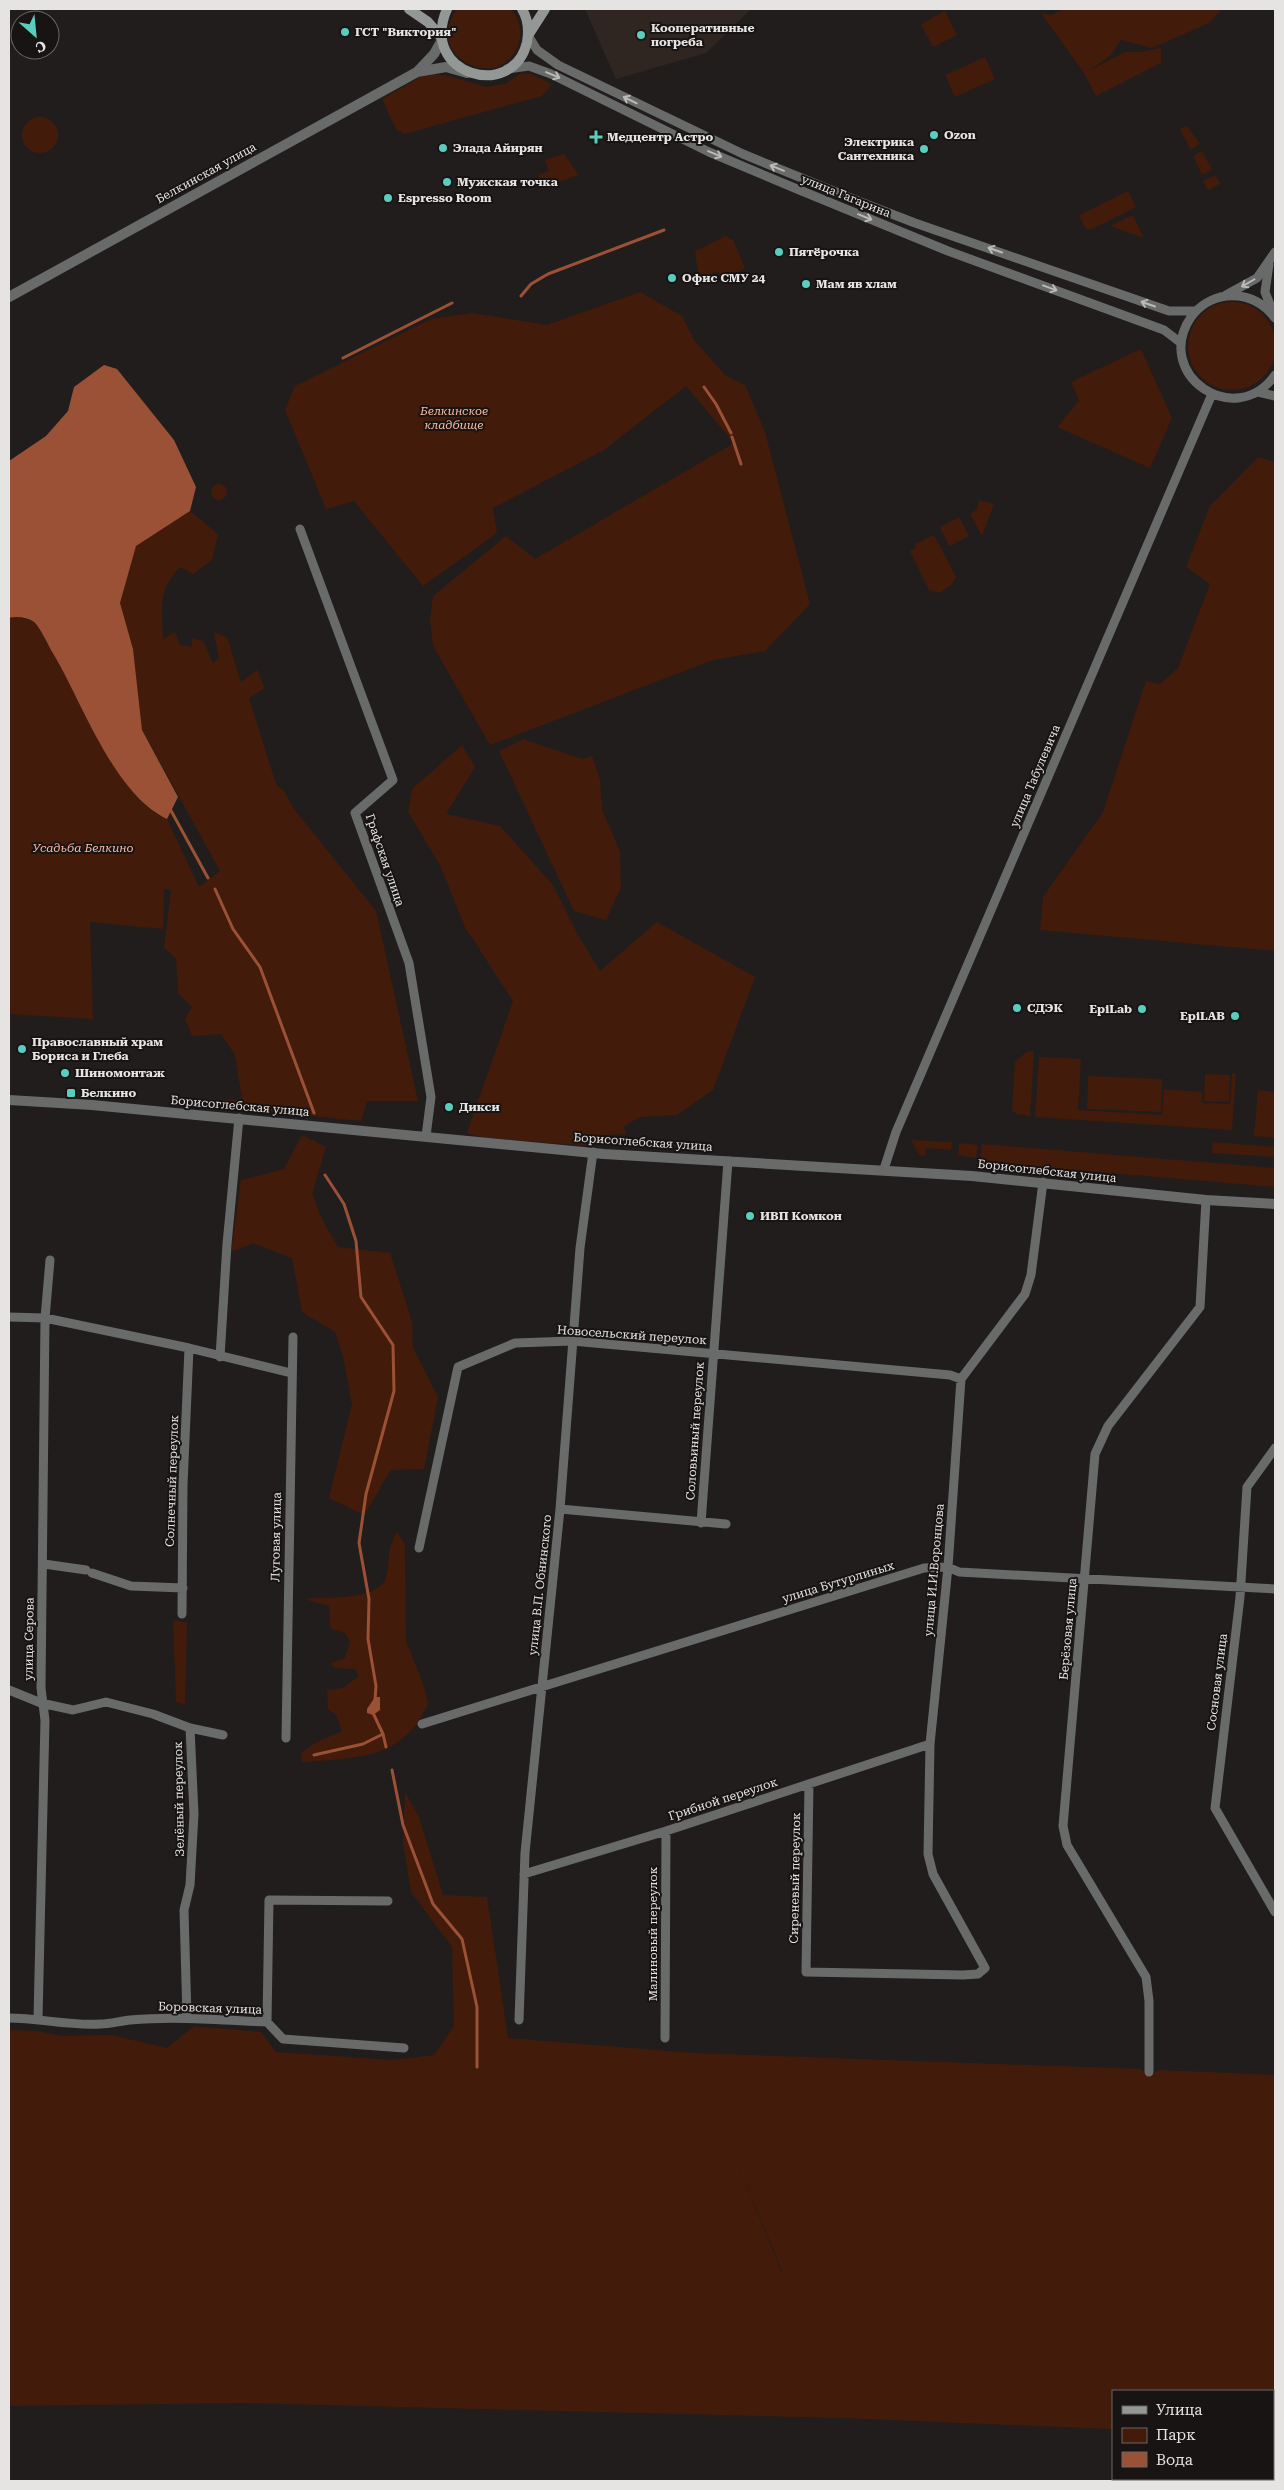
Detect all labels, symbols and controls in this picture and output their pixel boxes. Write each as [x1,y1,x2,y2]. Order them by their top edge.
north arrow [10,10,60,60]
place label: Кооперативные погреба [651,21,755,49]
place label: ГСТ "Виктория" [355,25,456,39]
marker: ГСТ "Виктория" [339,26,351,38]
marker: Кооперативные погреба [635,29,647,41]
text: С [33,37,49,56]
one-way arrow [545,71,560,81]
one-way arrow [623,95,638,104]
place label: Ozon [944,128,976,142]
marker: Ozon [928,129,940,141]
marker: Медцентр Астро [589,130,603,144]
place label: Медцентр Астро [607,130,714,144]
place label: Электрика Сантехника [838,135,914,163]
street label: Белкинская улица [153,139,259,206]
place label: Элада Айирян [453,141,543,155]
marker: Элада Айирян [437,142,449,154]
marker: Электрика Сантехника [918,143,930,155]
one-way arrow [707,150,722,160]
one-way arrow [770,163,785,172]
street label: улица Гагарина [799,172,893,220]
place label: Мужская точка [457,175,558,189]
marker: Мужская точка [441,176,453,188]
place label: Espresso Room [398,191,492,205]
marker: Espresso Room [382,192,394,204]
one-way arrow [856,213,872,222]
place label: Пятёрочка [789,245,859,259]
one-way arrow [987,245,1003,255]
marker: Пятёрочка [773,246,785,258]
place label: Офис СМУ 24 [682,271,765,285]
marker: Офис СМУ 24 [666,272,678,284]
place label: Мам яв хлам [816,277,897,291]
marker: Мам яв хлам [800,278,812,290]
one-way arrow [1242,278,1256,288]
one-way arrow [1042,284,1058,293]
one-way arrow [1141,299,1156,308]
park label: Белкинское кладбище [419,404,488,432]
street label: улица Табулевича [1007,722,1063,830]
street label: Графская улица [363,812,408,909]
park label: Усадьба Белкино [32,841,134,855]
place label: СДЭК [1027,1001,1063,1015]
marker: СДЭК [1011,1002,1023,1014]
place label: EpiLab [1089,1002,1132,1016]
marker: EpiLab [1136,1003,1148,1015]
place label: EpiLAB [1180,1009,1225,1023]
marker: EpiLAB [1229,1010,1241,1022]
place label: Православный храм Бориса и Глеба [32,1035,163,1063]
marker: Православный храм Бориса и Глеба [16,1043,28,1055]
place label: Шиномонтаж [75,1066,166,1080]
marker: Шиномонтаж [59,1067,71,1079]
place label: Белкино [81,1086,136,1100]
marker: Белкино [65,1087,77,1099]
street label: Борисоглебская улица [170,1093,311,1119]
place label: Дикси [459,1100,500,1114]
marker: Дикси [443,1101,455,1113]
street label: Борисоглебская улица [573,1130,713,1154]
street label: Борисоглебская улица [977,1157,1118,1185]
place label: ИВП Комкон [760,1209,842,1223]
marker: ИВП Комкон [744,1210,756,1222]
street label: Новосельский переулок [557,1323,708,1347]
street label: Соловьиный переулок [683,1361,707,1501]
street label: Солнечный переулок [163,1414,181,1547]
street label: Луговая улица [268,1492,284,1582]
street label: улица И.И.Воронцова [921,1503,947,1637]
street label: улица В.П. Обнинского [526,1514,554,1656]
street label: улица Бутурлиных [780,1558,896,1606]
street label: Берёзовая улица [1057,1577,1079,1680]
street label: улица Серова [21,1597,37,1681]
street label: Сосновая улица [1204,1632,1230,1731]
street label: Зелёный переулок [171,1741,187,1857]
street label: Грибной переулок [666,1775,780,1823]
street label: Сиреневый переулок [787,1812,803,1944]
street label: Малиновый переулок [646,1866,660,2001]
street label: Боровская улица [158,1999,263,2017]
legend [1112,2390,1274,2480]
text: Улица [1156,2401,1202,2419]
text: Парк [1156,2426,1196,2444]
text: Вода [1156,2451,1193,2469]

